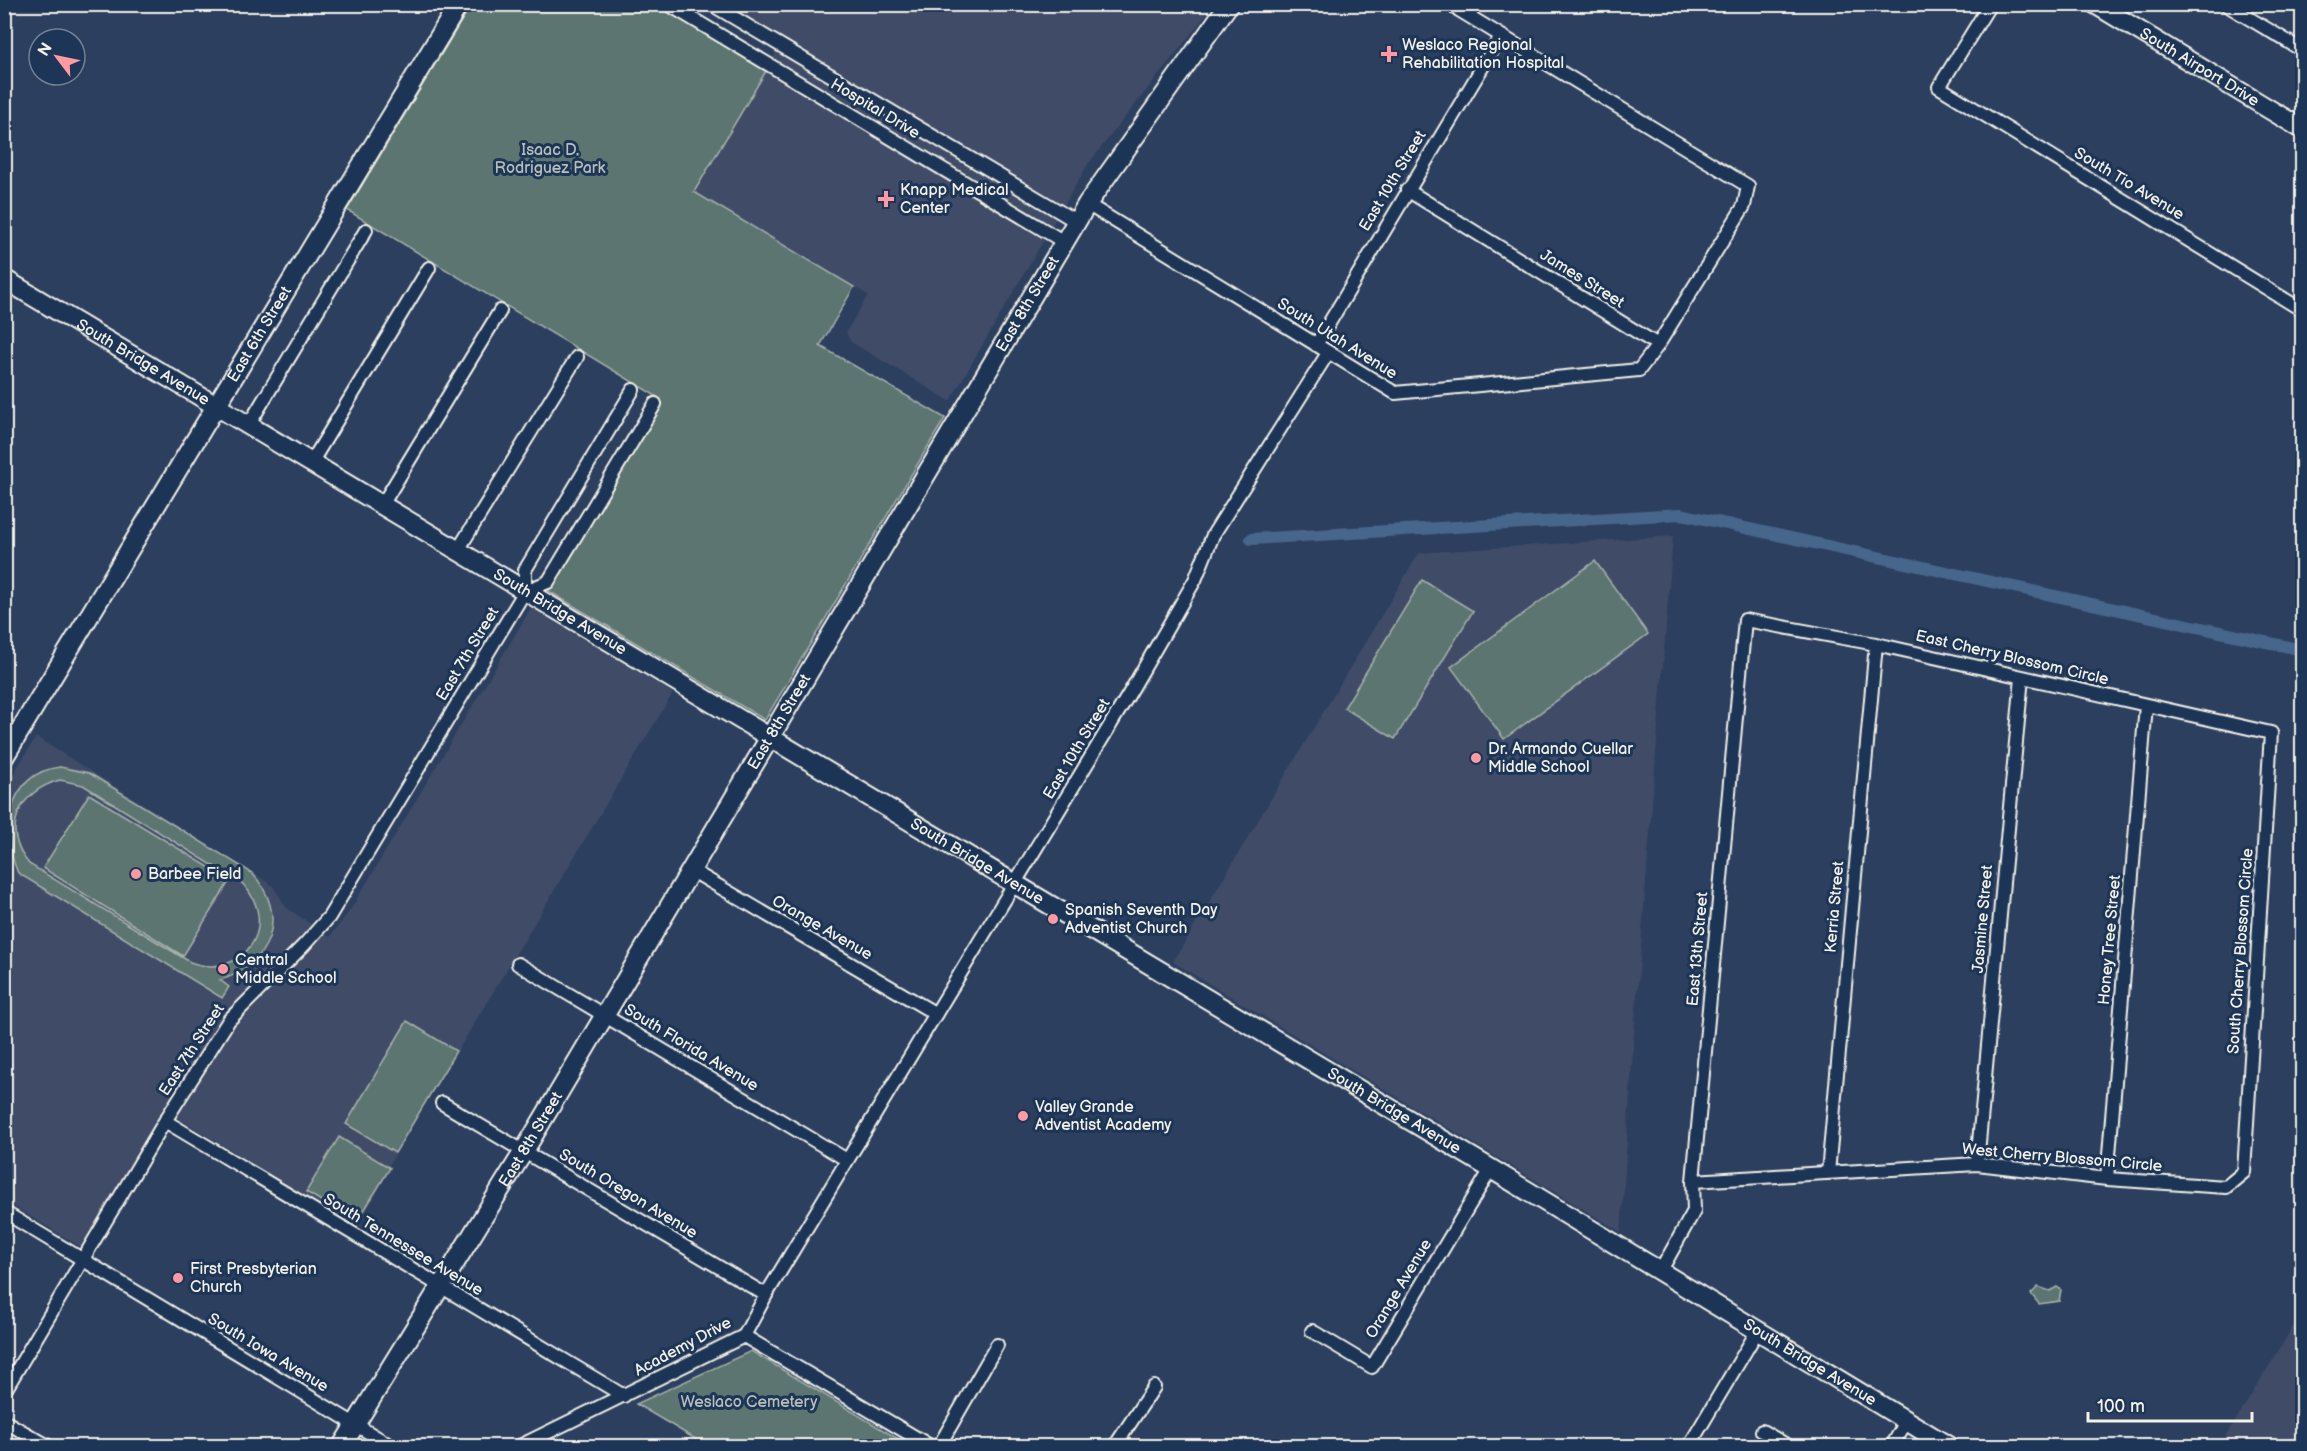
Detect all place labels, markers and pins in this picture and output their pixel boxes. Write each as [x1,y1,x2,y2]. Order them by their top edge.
place label: Weslaco Regional Rehabilitation Hospital [1402,36,1564,73]
marker: Weslaco Regional Rehabilitation Hospital [1380,45,1398,63]
place label: Knapp Medical Center [900,181,1009,218]
marker: Knapp Medical Center [877,190,895,208]
place label: Dr. Armando Cuellar Middle School [1488,740,1633,777]
marker: Dr. Armando Cuellar Middle School [1469,751,1483,765]
place label: Barbee Field [148,865,242,884]
marker: Barbee Field [129,867,143,881]
place label: Spanish Seventh Day Adventist Church [1065,901,1218,938]
marker: Spanish Seventh Day Adventist Church [1046,912,1060,926]
place label: Central Middle School [235,951,337,988]
marker: Central Middle School [216,962,230,976]
place label: Valley Grande Adventist Academy [1035,1098,1172,1135]
marker: Valley Grande Adventist Academy [1016,1109,1030,1123]
place label: First Presbyterian Church [190,1260,317,1297]
marker: First Presbyterian Church [171,1271,185,1285]

